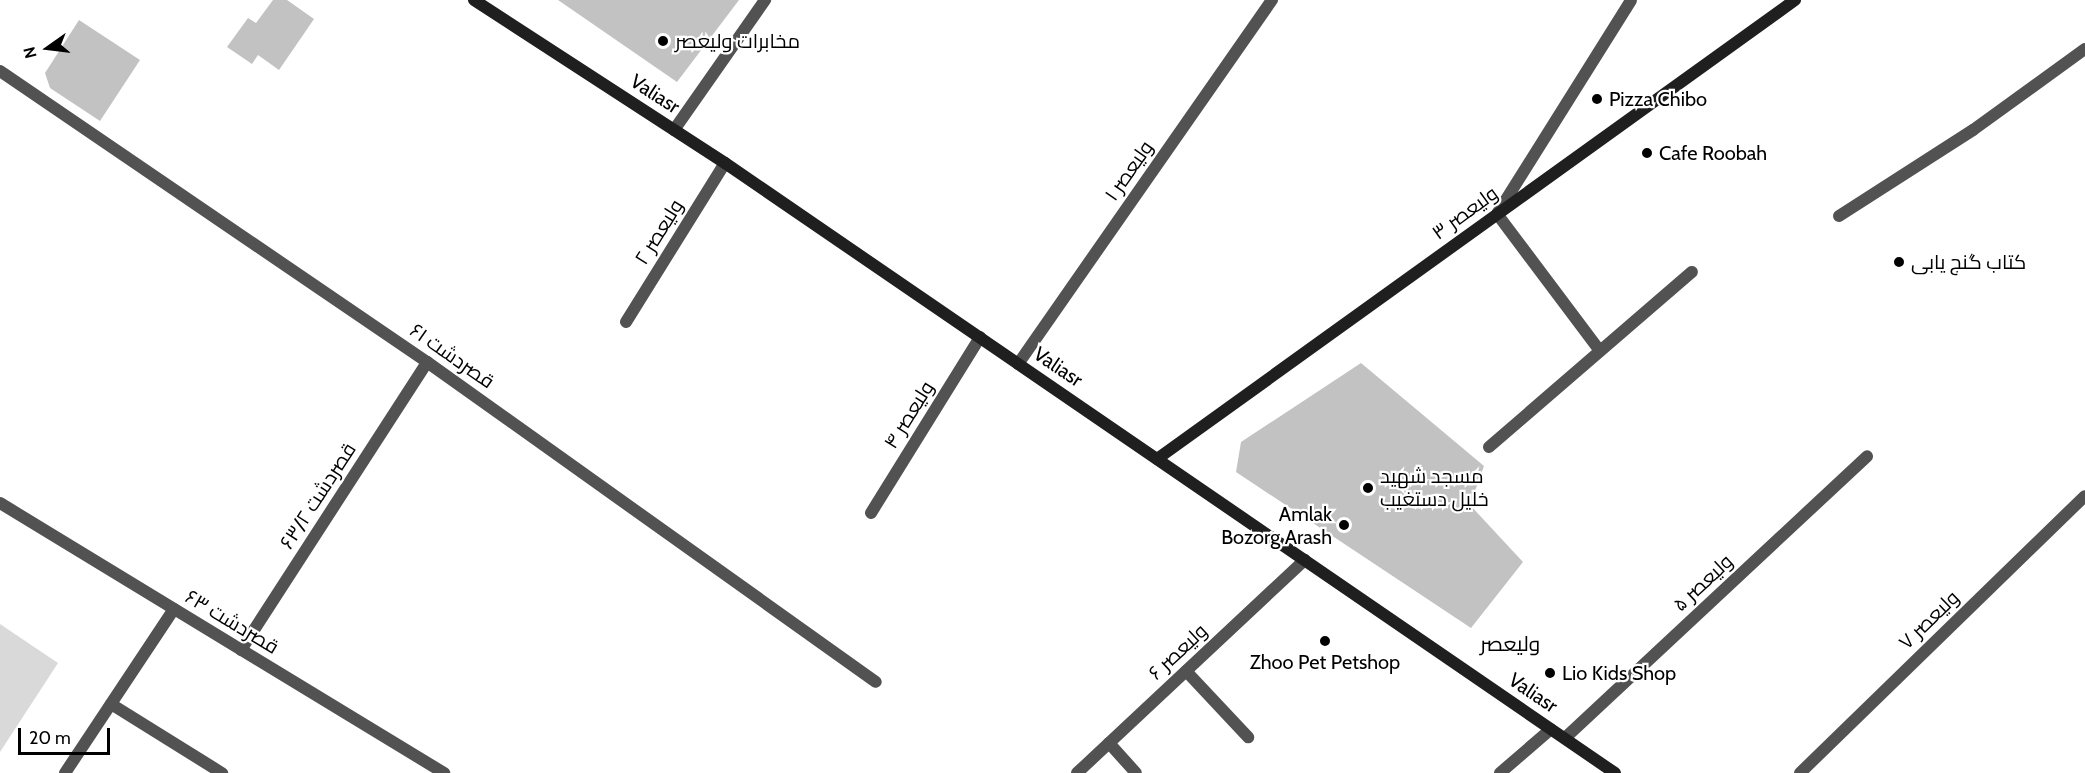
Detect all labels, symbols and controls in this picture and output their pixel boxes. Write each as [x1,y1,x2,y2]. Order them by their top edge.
north arrow [18,18,78,78]
place label: مخابرات ولیعصر [675,29,800,53]
marker: مخابرات ولیعصر [656,34,670,48]
text: N [19,45,41,60]
street label: Valiasr [626,69,684,119]
place label: Pizza Chibo [1609,87,1707,111]
marker: Pizza Chibo [1590,92,1604,106]
street label: ۱ ولیعصر [1100,136,1158,206]
place label: Cafe Roobah [1659,141,1767,165]
marker: Cafe Roobah [1640,146,1654,160]
street label: ۳ ولیعصر [1427,181,1503,245]
street label: ۲ ولیعصر [630,195,688,269]
place label: کتاب گنج یابی [1911,250,2026,274]
marker: کتاب گنج یابی [1892,255,1906,269]
street label: ۶۱ قصردشت [405,318,499,394]
street label: Valiasr [1029,342,1087,392]
street label: ۴ ولیعصر [879,377,939,453]
street label: ۶۳/۲ قصردشت [275,438,361,554]
place label: مسجد شهید خلیل دستغیب [1380,464,1489,511]
marker: مسجد شهید خلیل دستغیب [1361,481,1375,495]
place label: Amlak Bozorg Arash [1221,502,1332,549]
marker: Amlak Bozorg Arash [1337,518,1351,532]
street label: ۵ ولیعصر [1668,549,1738,617]
street label: ۶۳ قصردشت [181,585,283,659]
street label: ۷ ولیعصر [1894,586,1964,654]
street label: ۶ ولیعصر [1144,619,1212,685]
district label: ولیعصر [1480,631,1540,657]
marker: Zhoo Pet Petshop [1318,634,1332,648]
place label: Zhoo Pet Petshop [1250,650,1400,674]
place label: Lio Kids Shop [1562,661,1676,685]
marker: Lio Kids Shop [1543,666,1557,680]
street label: Valiasr [1504,668,1562,718]
scale bar [21,716,112,754]
text: 20 m [29,727,71,749]

